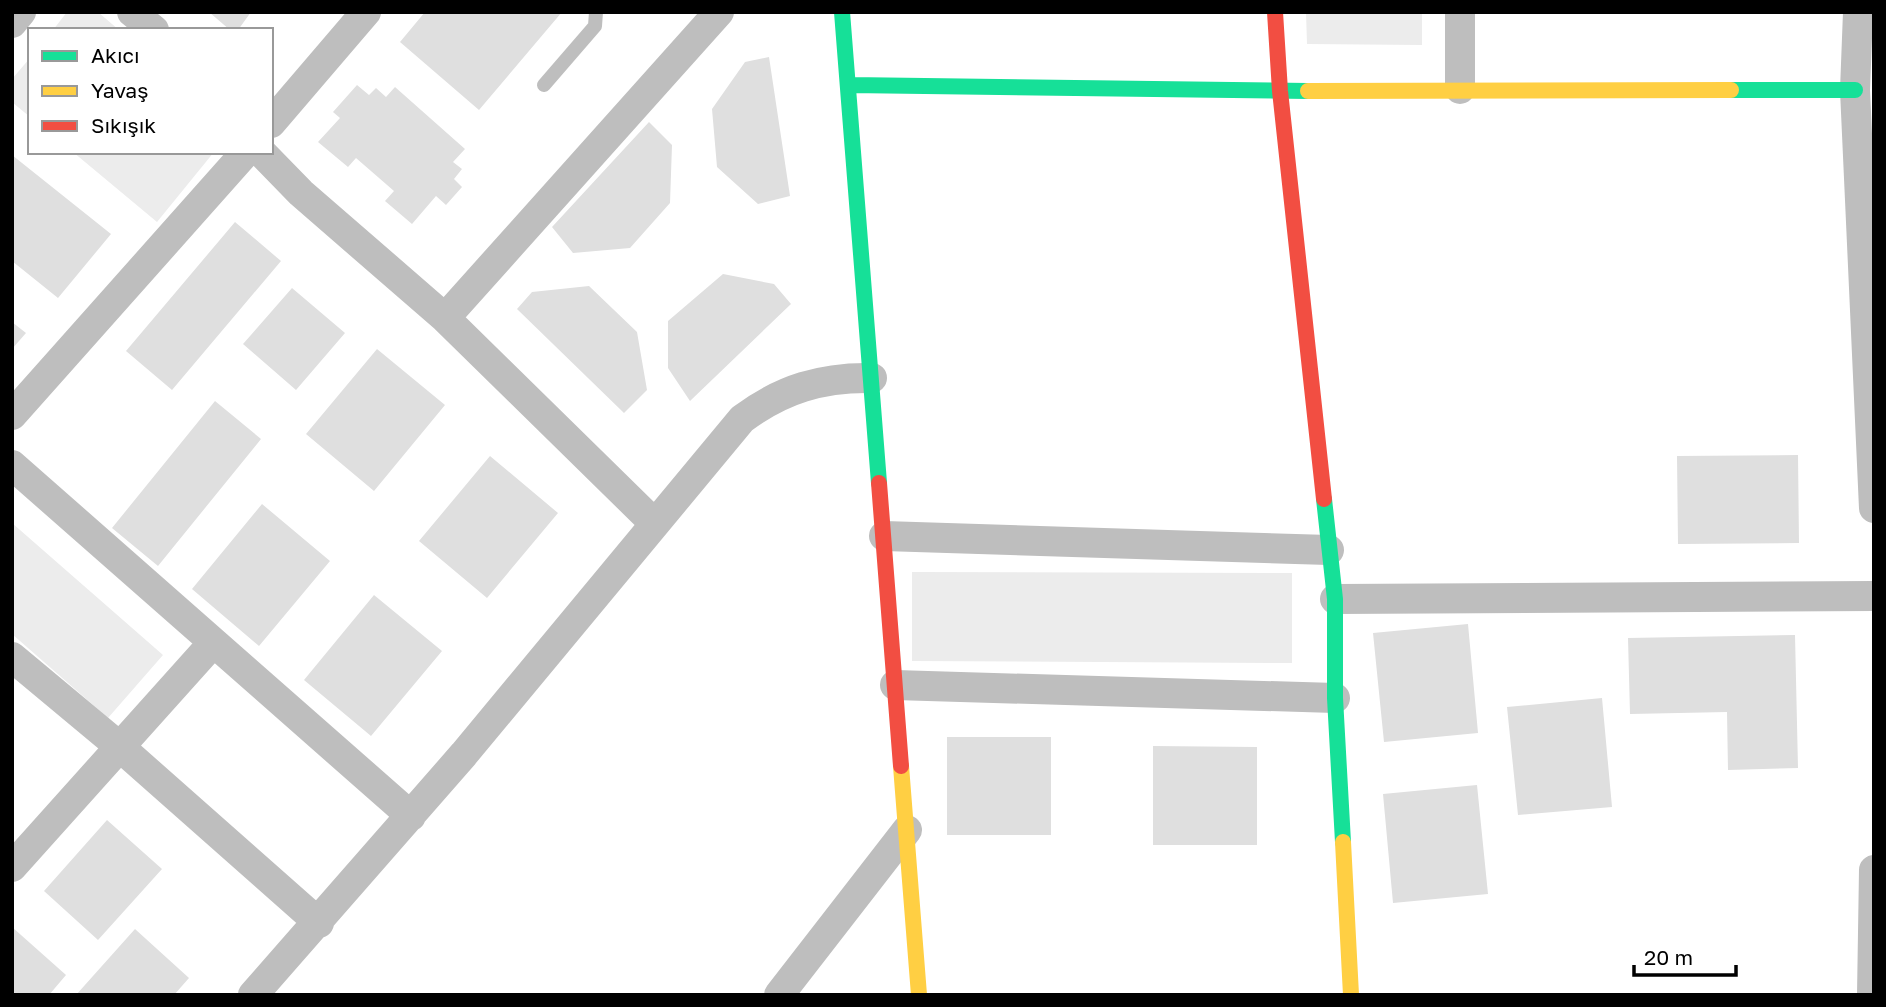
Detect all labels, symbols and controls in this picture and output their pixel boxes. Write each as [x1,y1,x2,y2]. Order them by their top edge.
legend [28,28,273,154]
text: Akıcı [91,42,140,68]
text: Yavaş [91,77,148,103]
text: Sıkışık [91,112,156,138]
scale bar [1634,934,1736,978]
text: 20 m [1644,944,1693,970]

